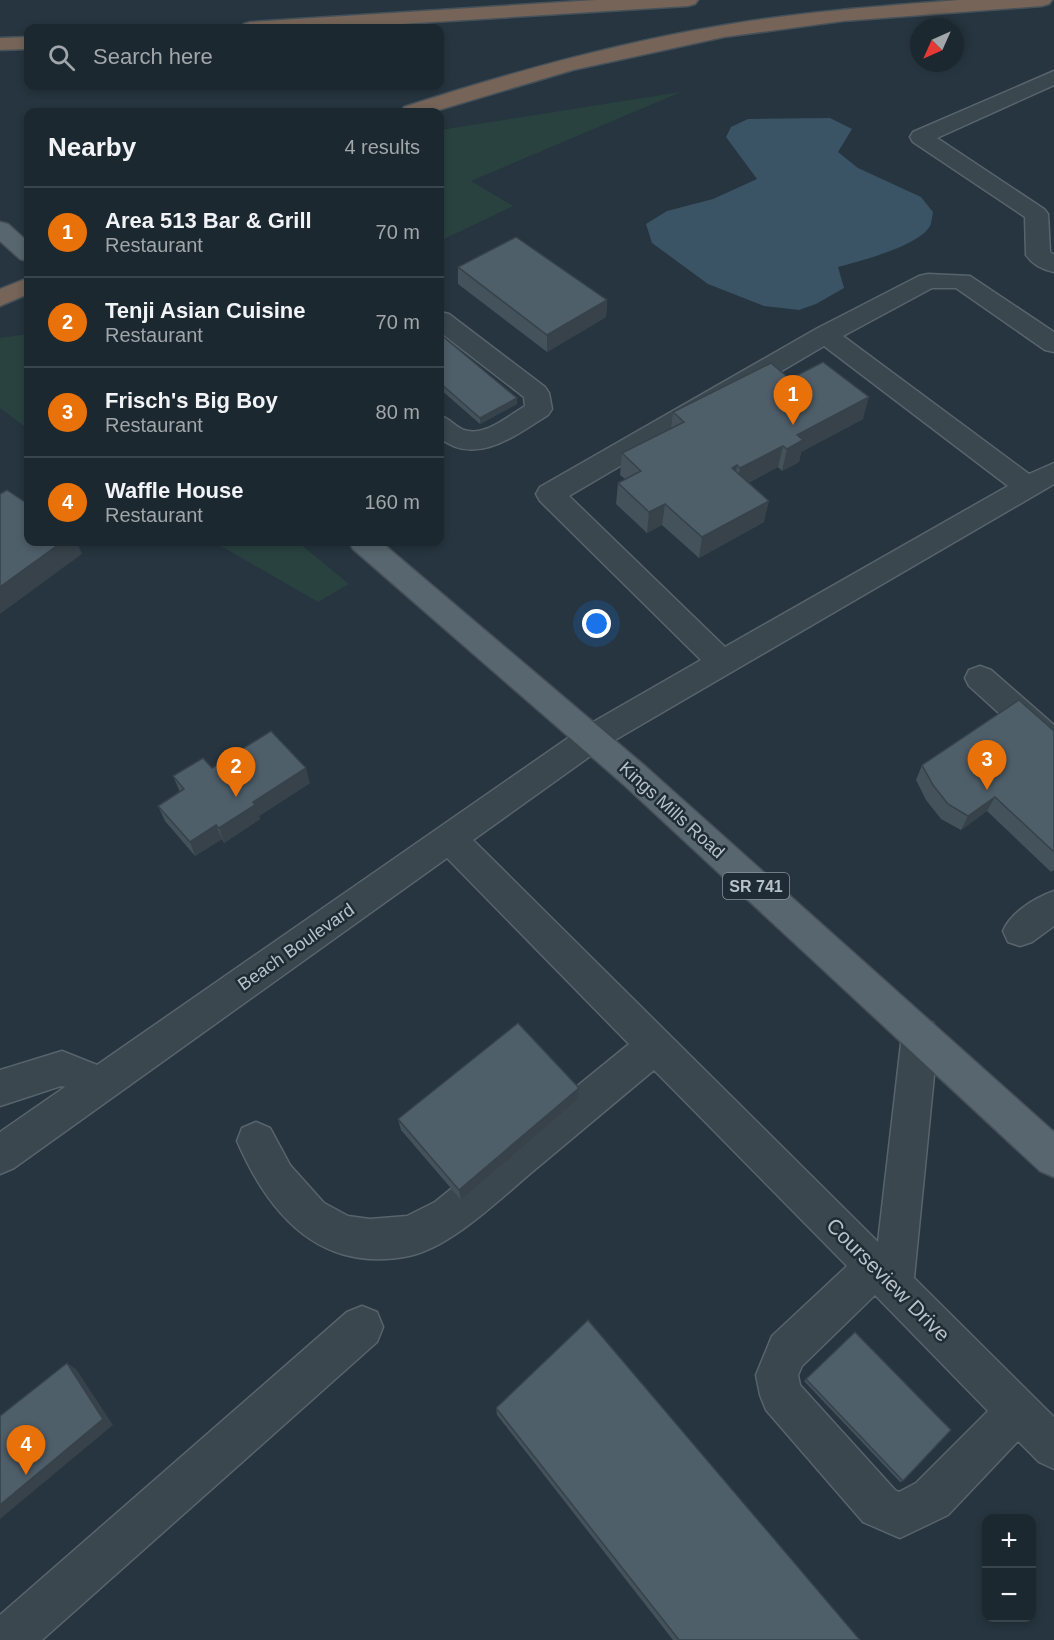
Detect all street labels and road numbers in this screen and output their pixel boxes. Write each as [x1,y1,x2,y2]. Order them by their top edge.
street label: Kings Mills Road [615,758,729,862]
road number: SR 741 [723,873,789,899]
street label: Beach Boulevard [234,899,358,995]
street label: Courseview Drive [822,1213,955,1346]

